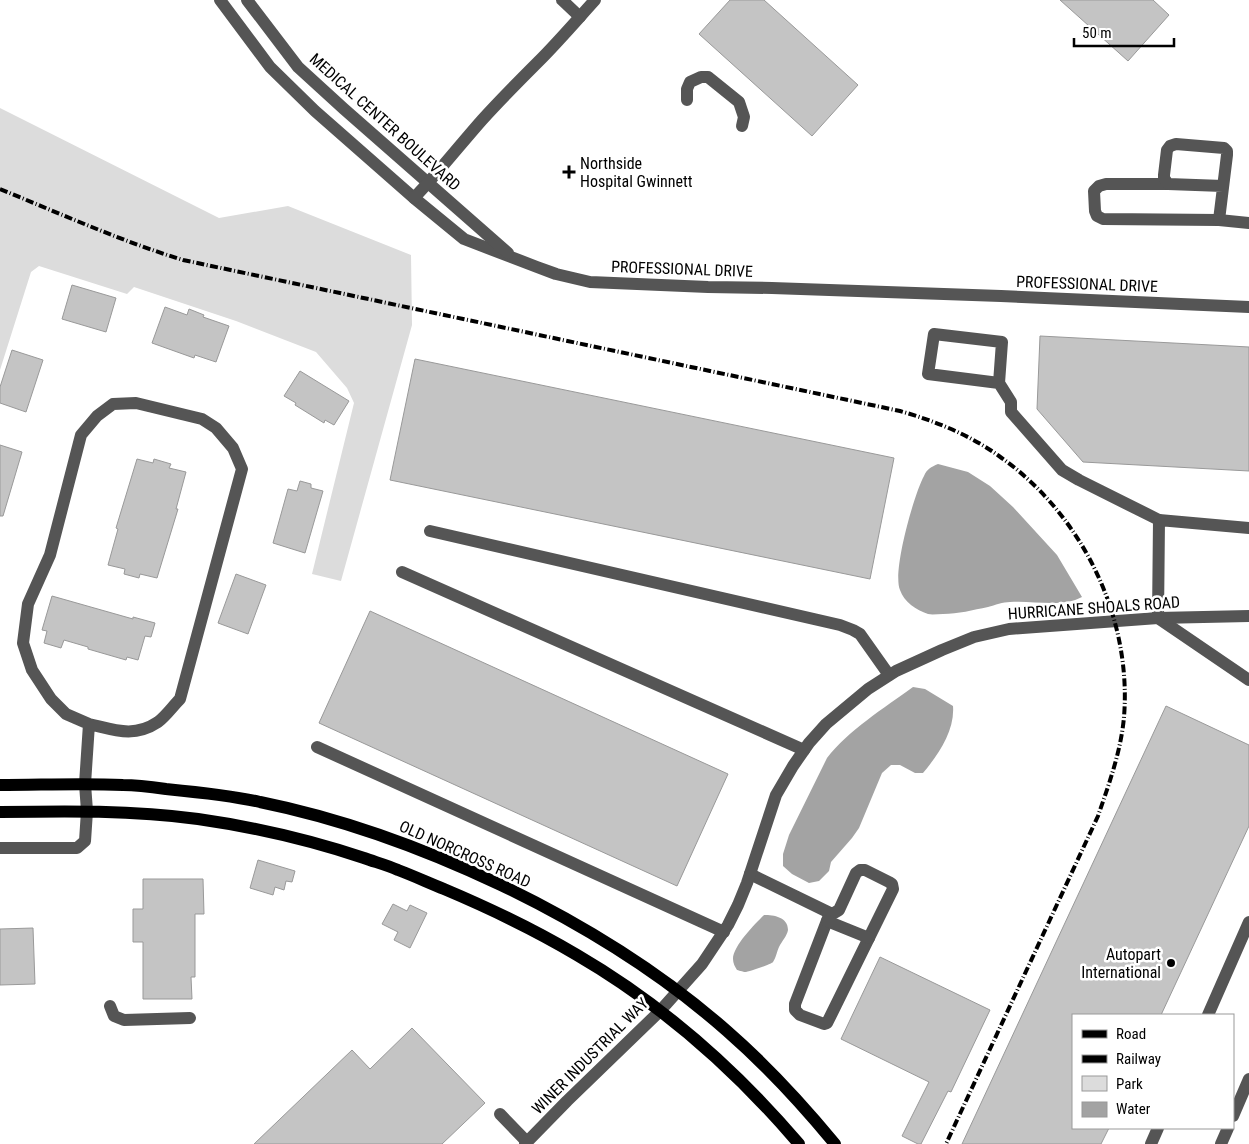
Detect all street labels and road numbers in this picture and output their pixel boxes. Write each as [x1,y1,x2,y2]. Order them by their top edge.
street label: MEDICAL CENTER BOULEVARD [306,49,464,195]
street label: PROFESSIONAL DRIVE [611,257,753,281]
street label: PROFESSIONAL DRIVE [1016,272,1158,296]
street label: HURRICANE SHOALS ROAD [1007,593,1181,623]
street label: OLD NORCROSS ROAD [396,816,534,892]
street label: WINER INDUSTRIAL WAY [528,993,653,1118]

